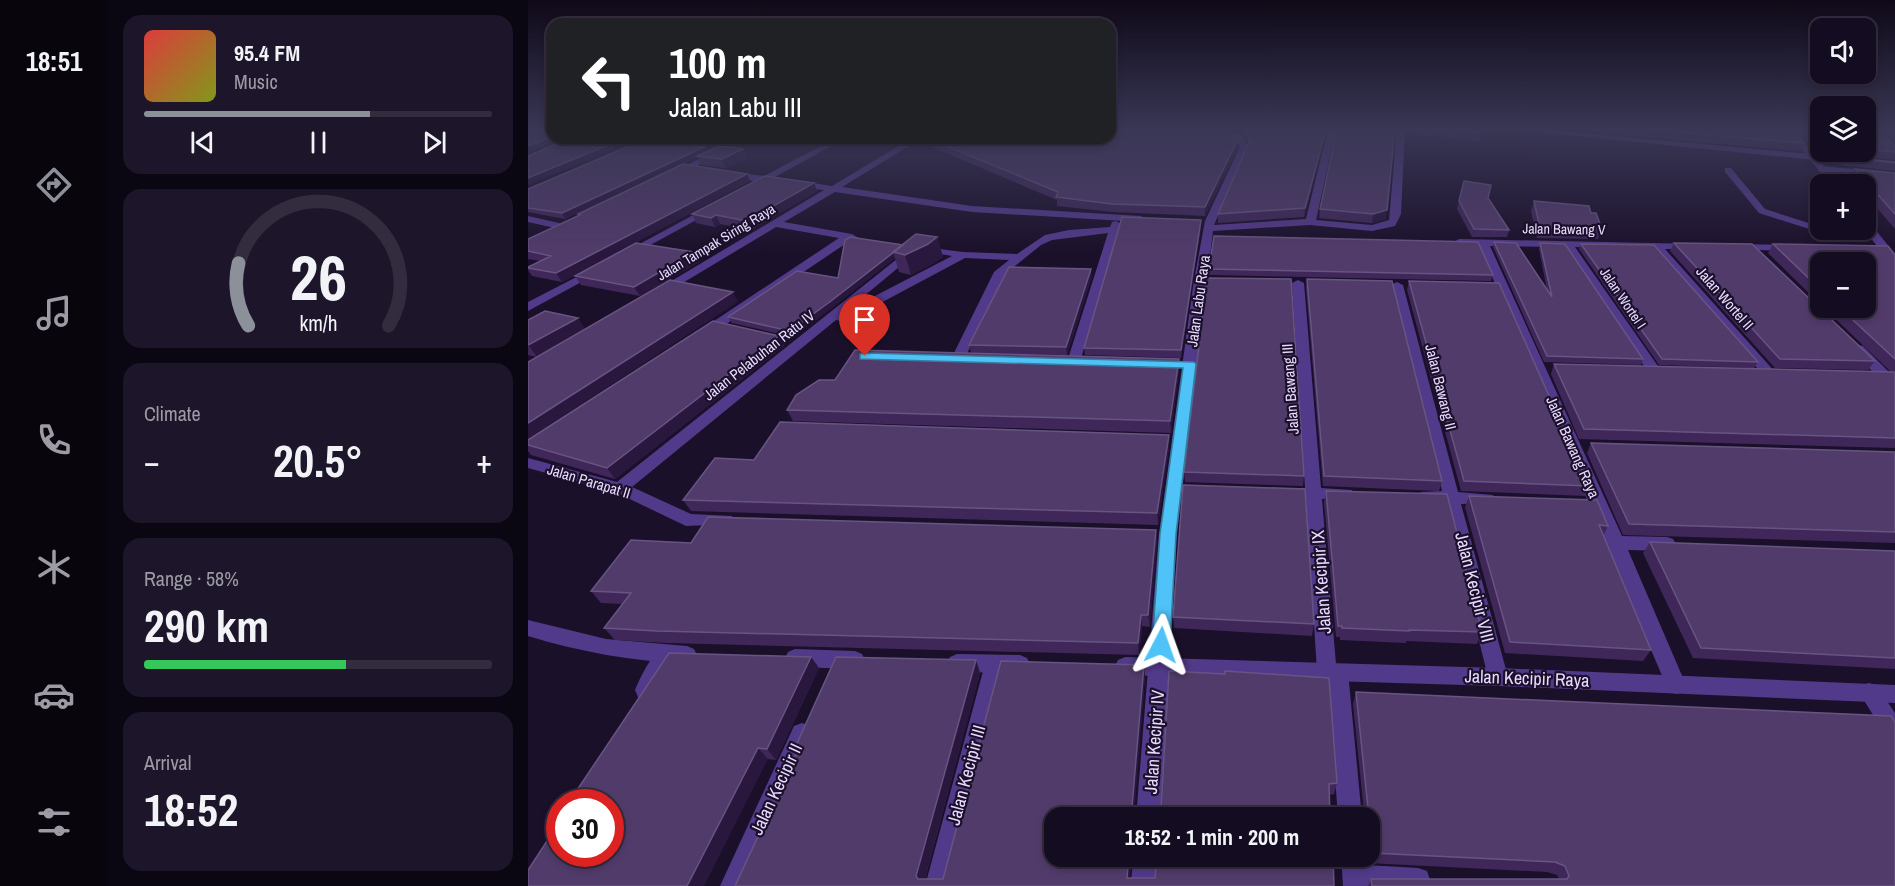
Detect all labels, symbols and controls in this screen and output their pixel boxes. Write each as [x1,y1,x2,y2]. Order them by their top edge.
map controls [1810,18,1876,318]
button: sound [1810,18,1876,84]
text: 100 m [669,35,767,91]
text: 95.4 FM [234,38,300,68]
icon: left [570,42,648,120]
text: 18:51 [26,43,82,79]
text: Music [234,68,278,95]
text: Jalan Labu III [669,89,802,125]
button: layers [1810,96,1876,162]
icon: previous [186,126,219,159]
icon: pause [302,126,335,159]
icon: next [418,126,451,159]
icon: directions [33,164,75,206]
button: + [1810,174,1876,240]
street label: Jalan Tampak Siring Raya [654,199,779,284]
street label: Jalan Bawang V [1522,219,1606,239]
text: 26 [290,235,346,319]
button: − [1810,252,1876,318]
street label: Jalan Labu Raya [1181,254,1215,348]
street label: Jalan Wortel II [1691,262,1759,334]
street label: Jalan Wortel I [1596,264,1650,332]
icon: music [33,292,75,334]
pin [839,294,890,356]
icon: arrive [848,303,881,336]
street label: Jalan Pelabuhan Ratu IV [699,304,820,405]
text: km/h [299,309,337,338]
street label: Jalan Bawang II [1420,342,1462,432]
street label: Jalan Bawang III [1276,343,1304,435]
street label: Jalan Bawang Raya [1541,393,1605,501]
text: Climate [144,400,201,427]
icon: phone [33,419,75,461]
text: 20.5° [273,430,363,491]
text: − [144,439,160,483]
text: + [476,439,492,483]
street label: Jalan Parapat II [545,458,633,504]
street label: Jalan Kecipir IX [1305,529,1337,635]
street label: Jalan Kecipir VIII [1449,529,1501,645]
icon: climate [33,546,75,588]
text: Range · 58% [144,565,239,592]
text: 290 km [144,595,269,656]
position arrow [1129,613,1193,677]
street label: Jalan Kecipir Raya [1464,663,1590,693]
icon: car [33,674,75,716]
street label: Jalan Kecipir IV [1138,689,1170,795]
street label: Jalan Kecipir III [941,722,991,828]
street label: Jalan Kecipir II [744,739,808,839]
text: Arrival [144,749,191,776]
text: 18:52 [144,779,238,840]
speed limit sign: 30 [546,789,624,867]
icon: filters [33,801,75,843]
text: 18:52 · 1 min · 200 m [1125,822,1299,852]

